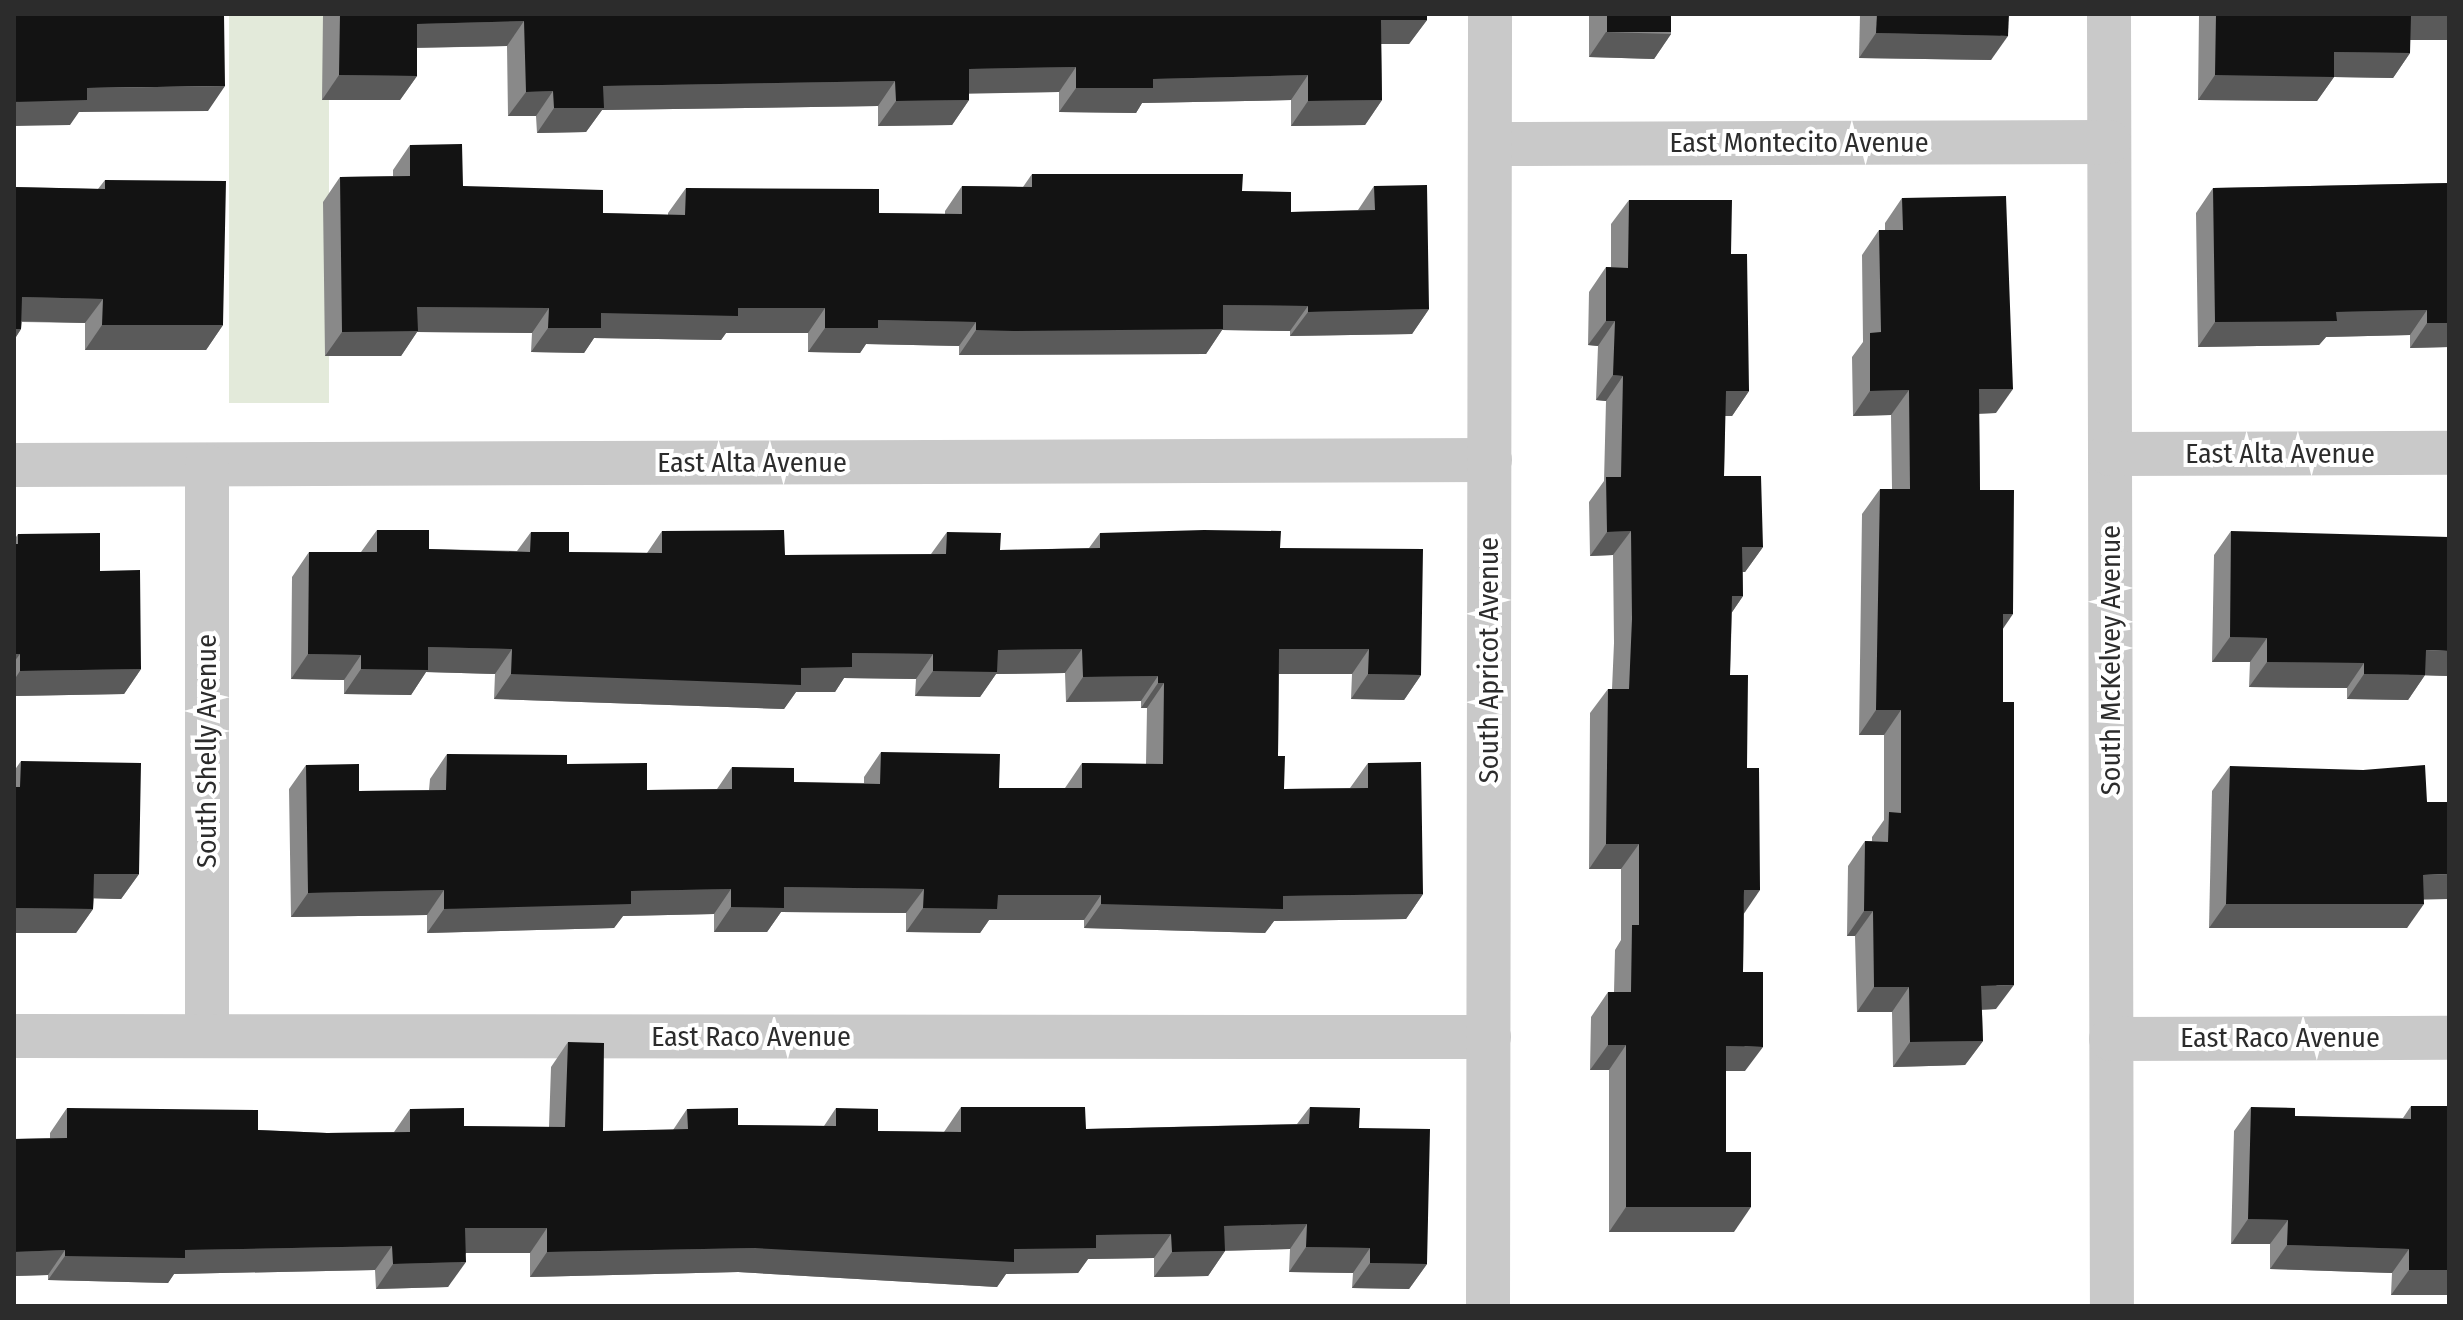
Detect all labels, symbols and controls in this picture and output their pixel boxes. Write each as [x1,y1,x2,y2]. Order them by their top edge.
street label: East Montecito Avenue [1669,126,1929,160]
street label: East Alta Avenue [2185,437,2375,471]
street label: East Alta Avenue [657,446,847,480]
street label: South McKelvey Avenue [2094,525,2128,795]
street label: South Apricot Avenue [1472,537,1506,783]
street label: South Shelly Avenue [190,634,224,868]
street label: East Raco Avenue [651,1020,851,1054]
street label: East Raco Avenue [2180,1021,2380,1055]

